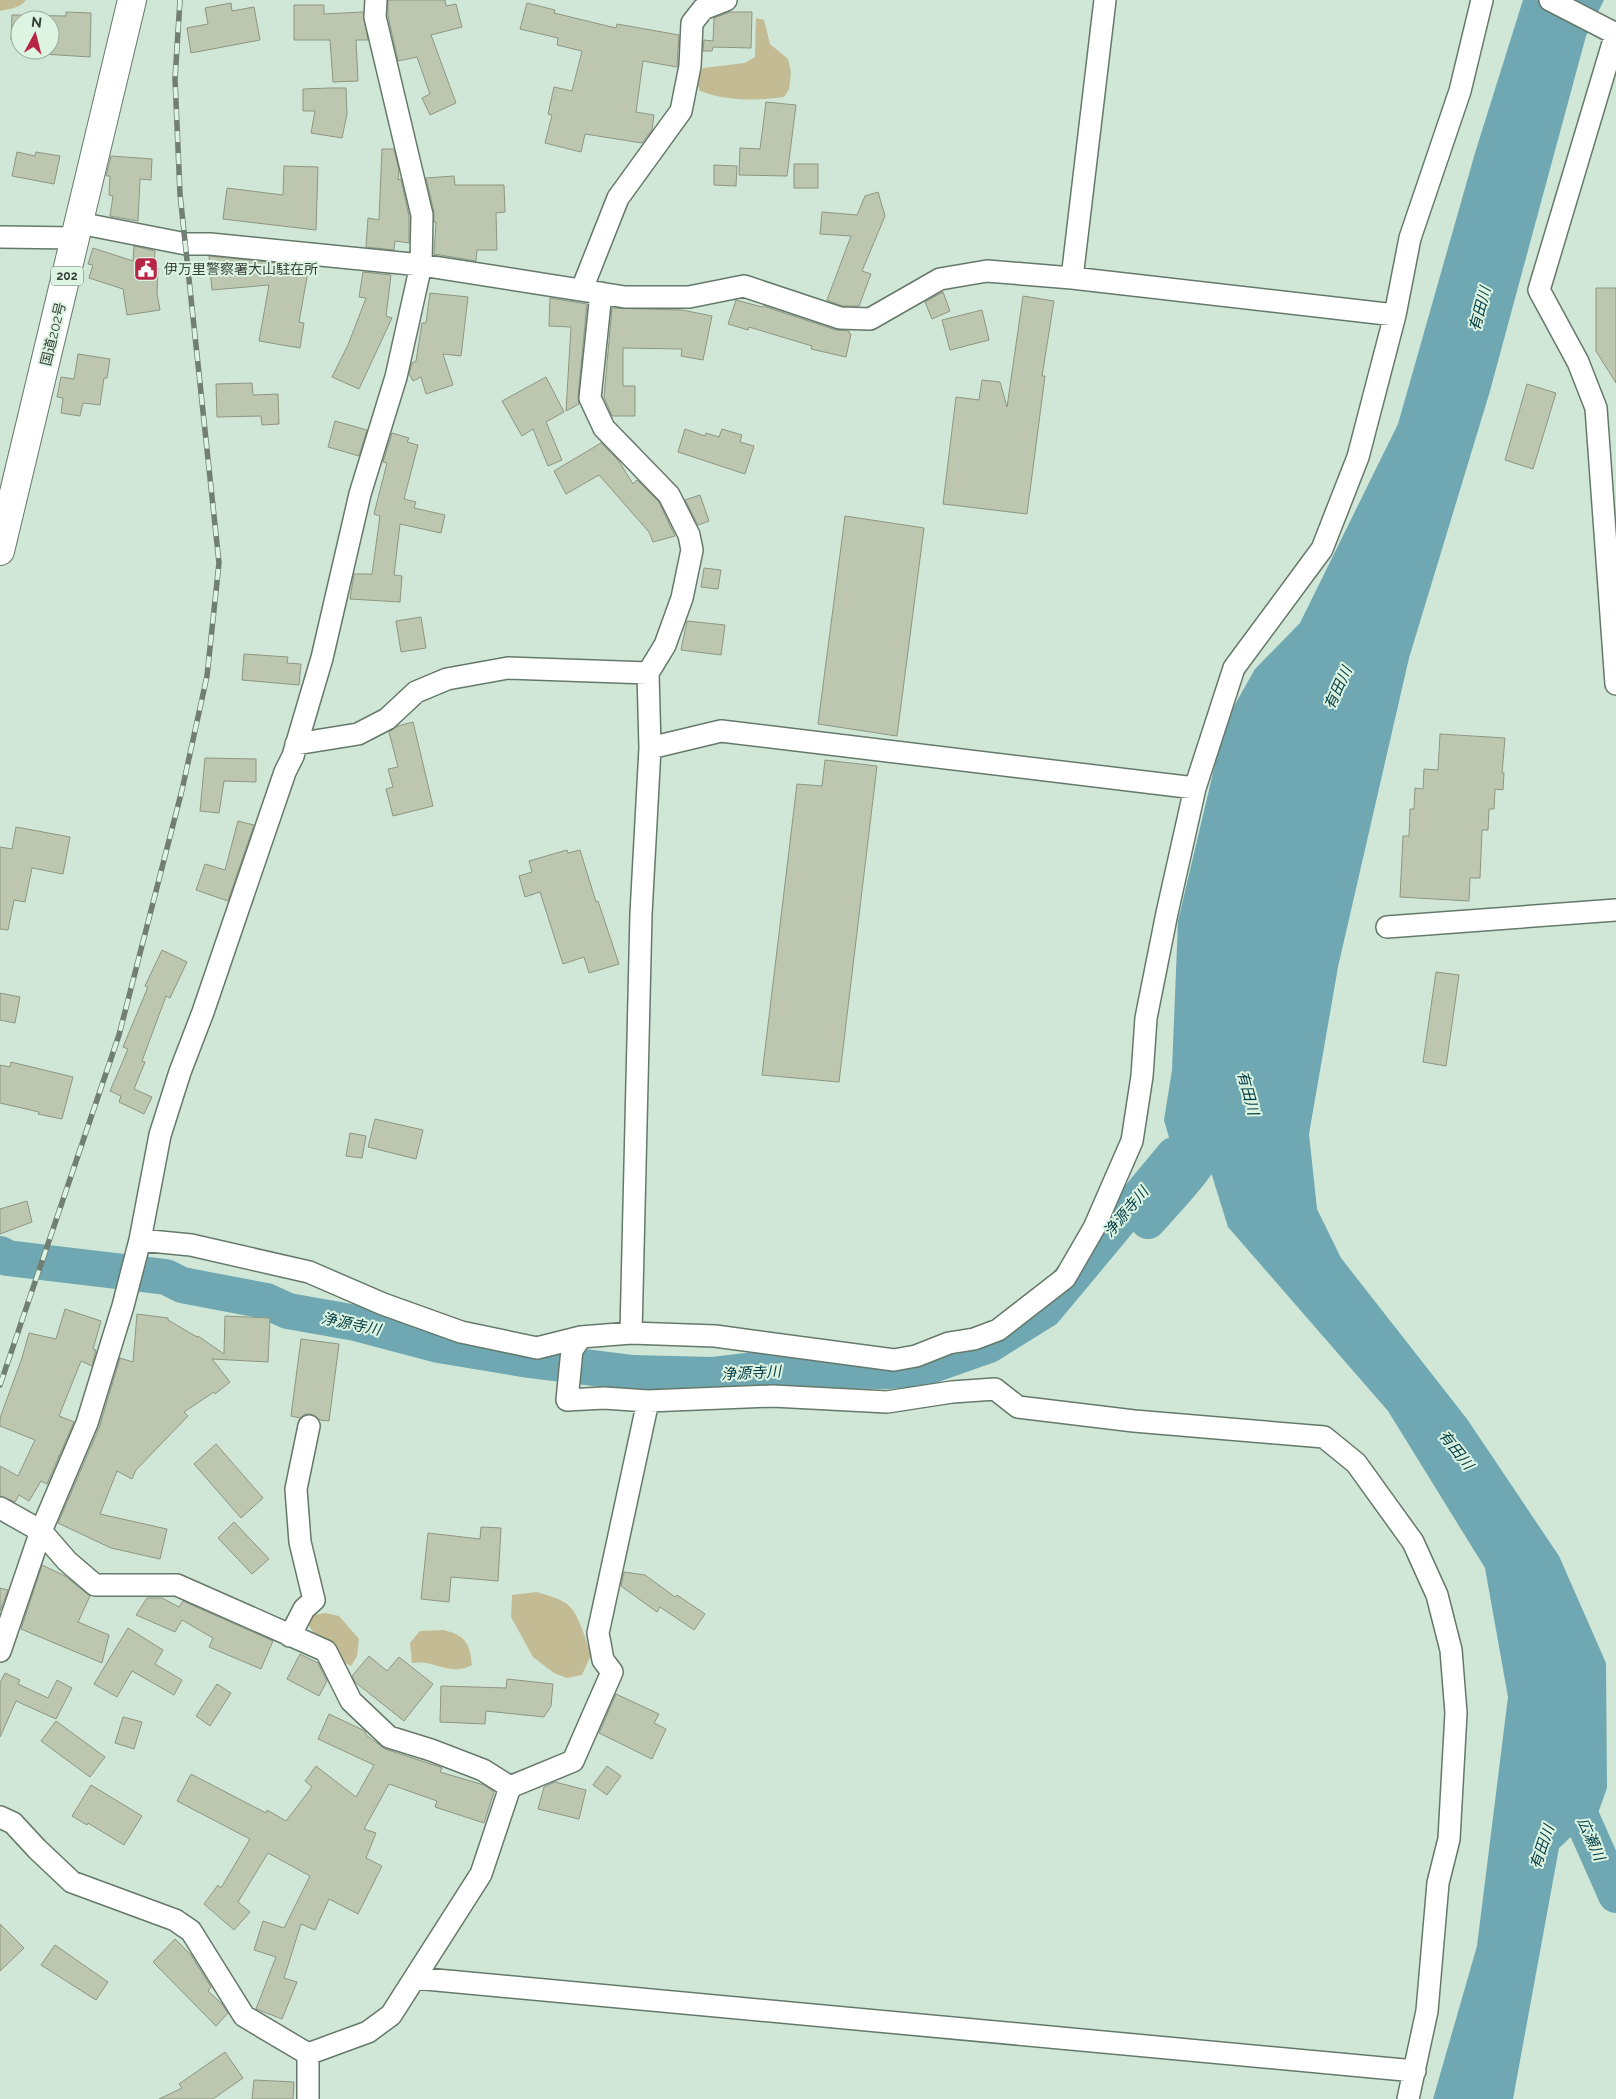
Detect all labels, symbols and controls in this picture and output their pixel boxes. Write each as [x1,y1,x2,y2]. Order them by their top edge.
north arrow [10,10,60,60]
text: N [30,14,43,31]
public building icon: 伊万里警察署大山駐在所 [133,256,159,282]
place label: 伊万里警察署大山駐在所 [164,261,318,277]
road number: 202 [51,266,83,286]
water label: 有田川 [1465,283,1495,333]
street label: 国道202号 [37,300,69,368]
water label: 有田川 [1320,662,1357,712]
water label: 有田川 [1233,1069,1263,1119]
water label: 浄源寺川 [1100,1182,1153,1241]
water label: 浄源寺川 [320,1309,384,1339]
water label: 浄源寺川 [721,1362,783,1384]
water label: 有田川 [1435,1427,1478,1475]
water label: 広瀬川 [1574,1815,1609,1865]
water label: 有田川 [1526,1821,1558,1871]

